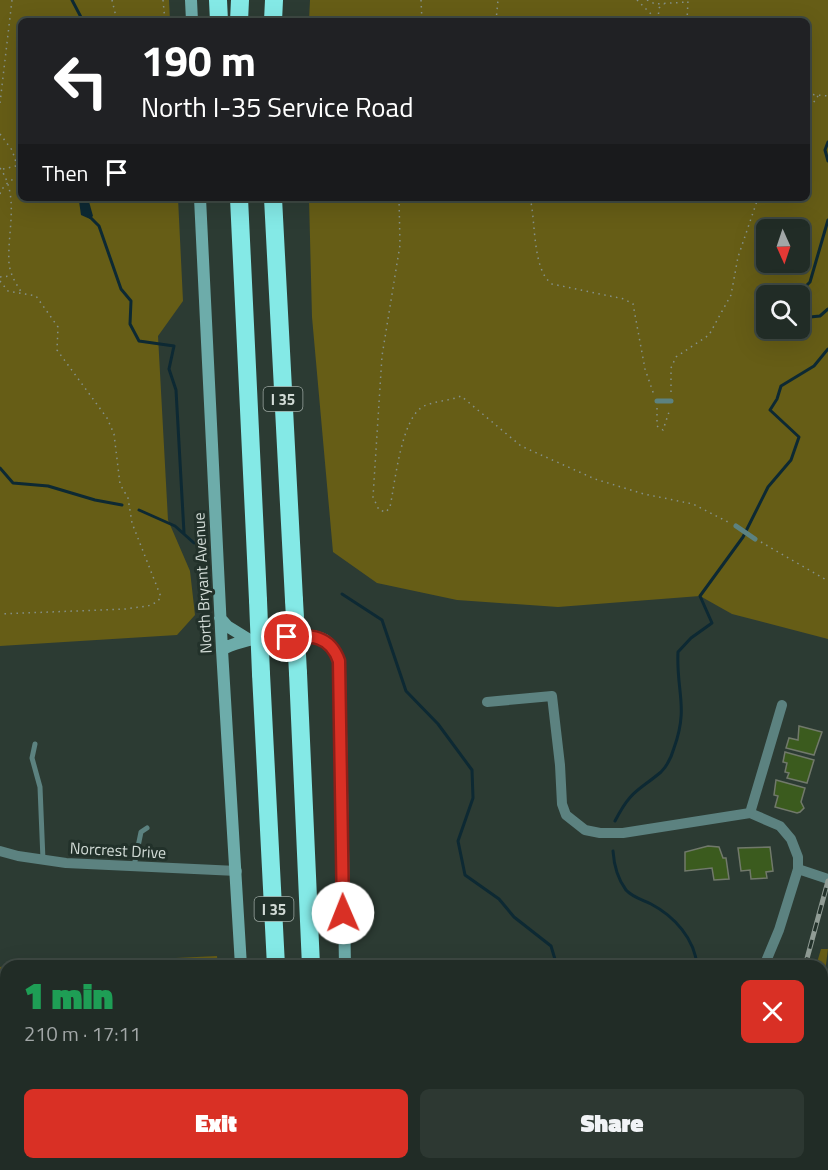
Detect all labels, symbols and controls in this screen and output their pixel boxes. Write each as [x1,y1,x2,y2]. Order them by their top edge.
text: 190 m [141,28,256,92]
icon: left [42,42,120,120]
text: North I-35 Service Road [141,86,413,127]
text: Then [42,156,88,190]
icon: arrive [100,156,133,189]
north arrow [756,219,810,273]
map controls [756,219,810,339]
button: search [756,285,810,339]
road number: I 35 [264,387,302,411]
street label: North Bryant Avenue [186,512,218,654]
pin [261,611,312,662]
icon: arrive [270,620,303,653]
street label: Norcrest Drive [69,835,167,865]
position arrow [311,881,375,945]
road number: I 35 [254,897,294,921]
text: 1 min [24,968,113,1023]
button: close [741,980,804,1043]
text: 210 m · 17:11 [24,1018,141,1049]
button: Exit [24,1089,408,1158]
button: Share [420,1089,804,1158]

